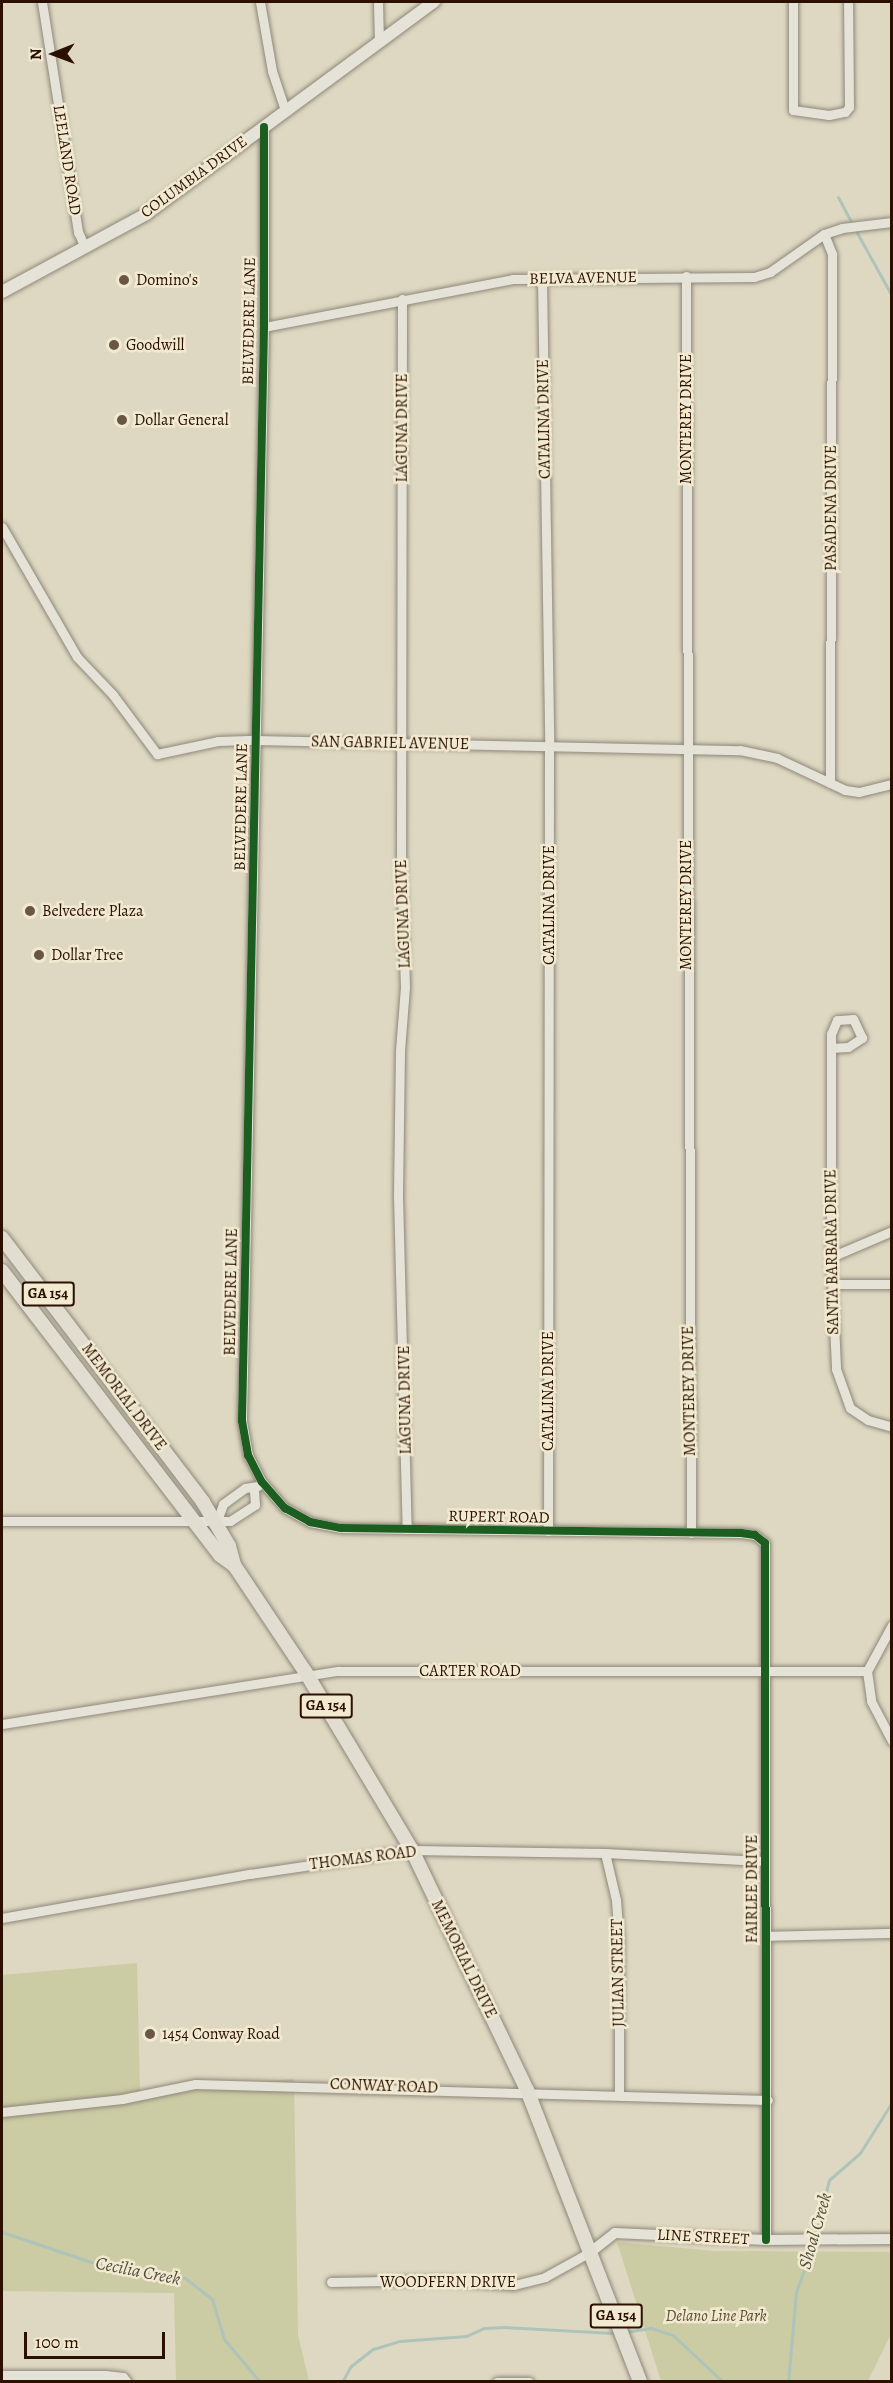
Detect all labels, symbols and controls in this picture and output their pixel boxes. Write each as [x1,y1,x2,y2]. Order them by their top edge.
north arrow [24,24,84,84]
text: N [25,48,47,60]
street label: LEELAND ROAD [49,103,85,217]
street label: COLUMBIA DRIVE [137,132,251,222]
street label: BELVEDERE LANE [238,257,260,385]
street label: BELVA AVENUE [529,267,637,289]
place label: Domino's [136,270,198,290]
marker: Domino's [117,273,131,287]
place label: Goodwill [126,335,184,355]
marker: Goodwill [107,338,121,352]
street label: MONTEREY DRIVE [676,354,696,484]
street label: CATALINA DRIVE [533,359,555,479]
street label: LAGUNA DRIVE [392,373,412,483]
place label: Dollar General [134,410,229,430]
marker: Dollar General [115,413,129,427]
street label: PASADENA DRIVE [821,445,841,571]
street label: SAN GABRIEL AVENUE [311,732,469,754]
street label: BELVEDERE LANE [230,743,252,871]
street label: MONTEREY DRIVE [676,840,696,970]
street label: CATALINA DRIVE [539,845,559,965]
street label: LAGUNA DRIVE [392,859,414,969]
place label: Belvedere Plaza [42,901,144,921]
marker: Belvedere Plaza [23,904,37,918]
place label: Dollar Tree [51,945,123,965]
marker: Dollar Tree [32,948,46,962]
street label: SANTA BARBARA DRIVE [821,1169,843,1335]
street label: BELVEDERE LANE [220,1228,242,1356]
road number: GA 154 [21,1282,75,1306]
street label: MONTEREY DRIVE [678,1326,700,1456]
street label: CATALINA DRIVE [538,1331,558,1451]
street label: MEMORIAL DRIVE [77,1340,171,1454]
street label: LAGUNA DRIVE [394,1345,416,1455]
street label: RUPERT ROAD [448,1507,550,1527]
street label: CARTER ROAD [419,1661,521,1681]
road number: GA 154 [299,1694,353,1718]
street label: FAIRLEE DRIVE [742,1835,762,1943]
street label: THOMAS ROAD [308,1842,418,1874]
street label: MEMORIAL DRIVE [427,1897,501,2021]
street label: JULIAN STREET [607,1919,629,2027]
place label: 1454 Conway Road [162,2024,280,2044]
marker: 1454 Conway Road [143,2027,157,2041]
street label: CONWAY ROAD [330,2075,438,2097]
water label: Shoal Creek [794,2190,836,2272]
street label: LINE STREET [656,2225,750,2249]
water label: Cecilia Creek [94,2252,182,2290]
street label: WOODFERN DRIVE [380,2272,516,2292]
road number: GA 154 [589,2304,643,2328]
park label: Delano Line Park [665,2306,767,2326]
scale bar [27,2320,168,2358]
text: 100 m [35,2330,79,2354]

